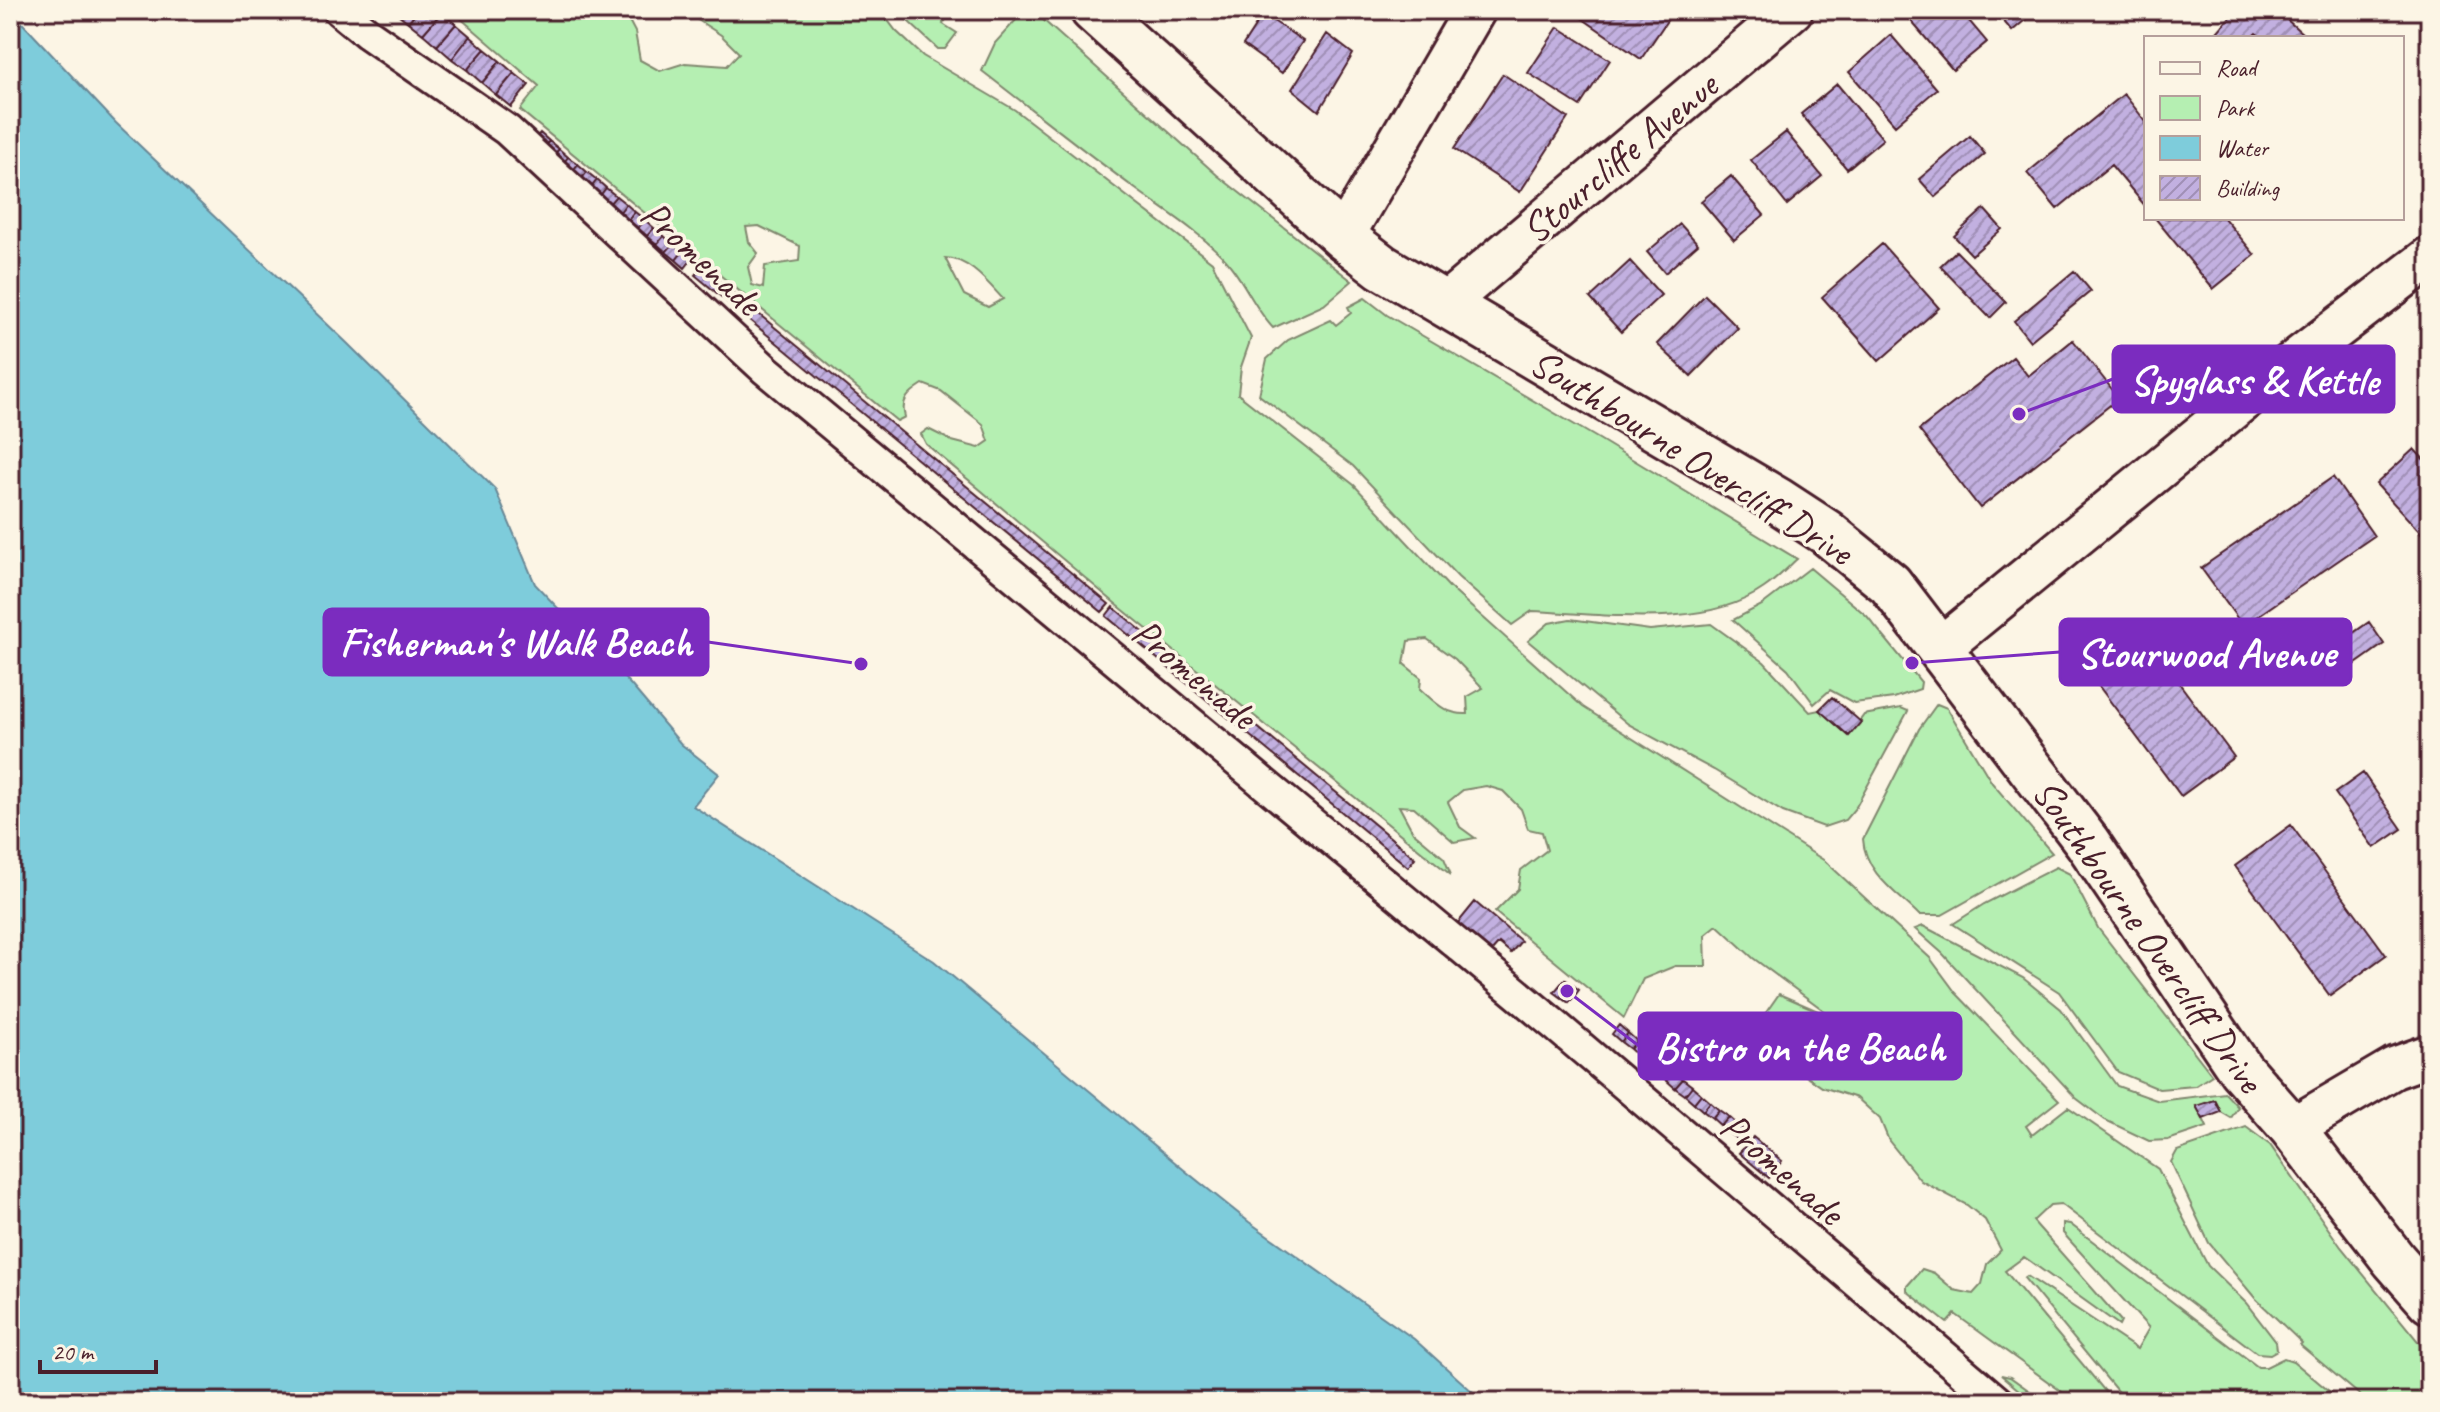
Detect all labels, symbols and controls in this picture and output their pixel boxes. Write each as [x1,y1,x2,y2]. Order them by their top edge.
legend [2144,36,2404,220]
text: Road [2216,53,2260,83]
street label: Stourcliffe Avenue [1511,59,1730,254]
text: Park [2216,93,2256,123]
text: Water [2216,133,2271,163]
text: Building [2216,173,2281,203]
street label: Promenade [630,189,775,328]
street label: Southbourne Overcliff Drive [1521,337,1865,578]
callout: Spyglass & Kettle [2113,346,2394,412]
text: Spyglass & Kettle [2130,354,2381,407]
street label: Promenade [1122,607,1269,742]
callout: Fisherman's Walk Beach [324,609,708,675]
text: Fisherman's Walk Beach [340,616,694,669]
callout: Stourwood Avenue [2060,619,2351,685]
text: Stourwood Avenue [2077,627,2339,680]
street label: Southbourne Overcliff Drive [2021,769,2277,1104]
callout: Bistro on the Beach [1639,1013,1961,1079]
text: Bistro on the Beach [1655,1021,1947,1074]
street label: Promenade [1710,1101,1857,1238]
scale bar [40,1324,156,1374]
text: 20 m [52,1337,95,1367]

